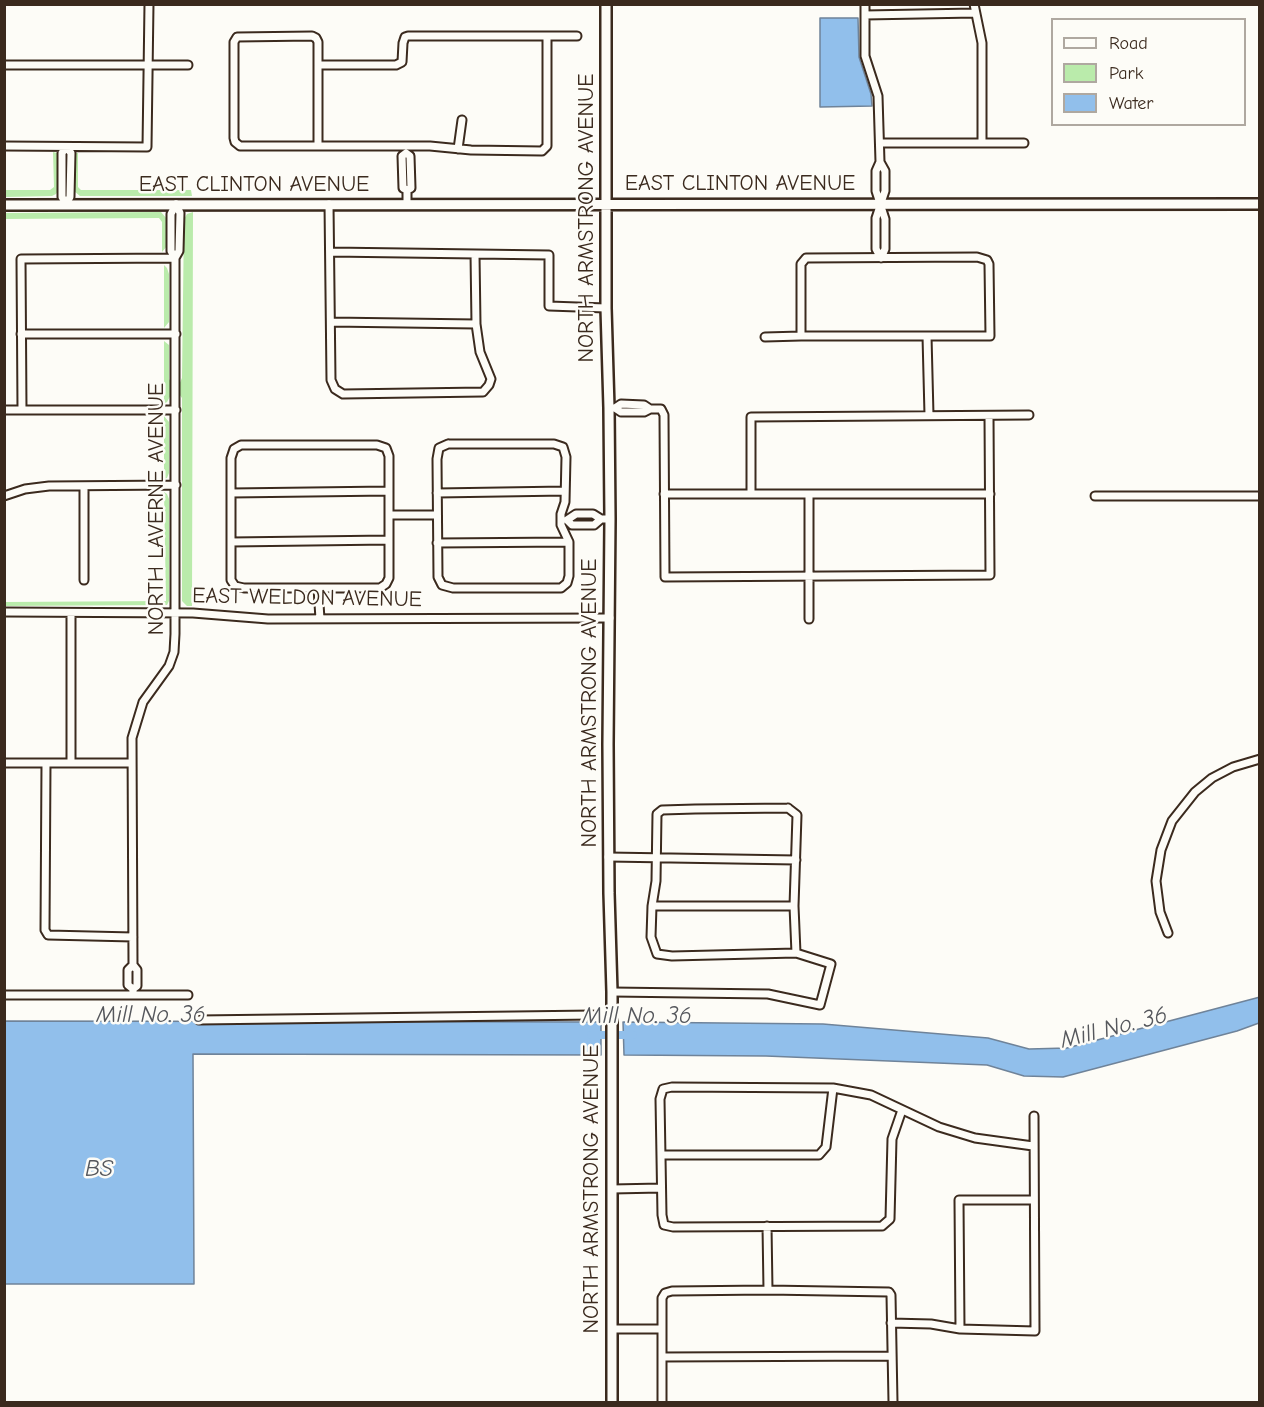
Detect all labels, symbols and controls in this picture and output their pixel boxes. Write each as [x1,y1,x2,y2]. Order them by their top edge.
legend [1051,18,1246,126]
text: Road [1109,33,1148,54]
text: Park [1109,63,1143,84]
street label: NORTH ARMSTRONG AVENUE [574,73,600,363]
text: Water [1109,93,1153,114]
street label: EAST CLINTON AVENUE [625,171,855,197]
street label: EAST CLINTON AVENUE [139,172,369,198]
street label: NORTH LAVERNE AVENUE [144,383,170,635]
street label: NORTH ARMSTRONG AVENUE [577,558,603,848]
street label: EAST WELDON AVENUE [192,583,422,613]
water label: Mill No. 36 [96,1001,206,1029]
water label: Mill No. 36 [1057,1001,1171,1055]
water label: Mill No. 36 [582,1002,692,1030]
street label: NORTH ARMSTRONG AVENUE [579,1044,605,1334]
water label: BS [85,1155,113,1183]

